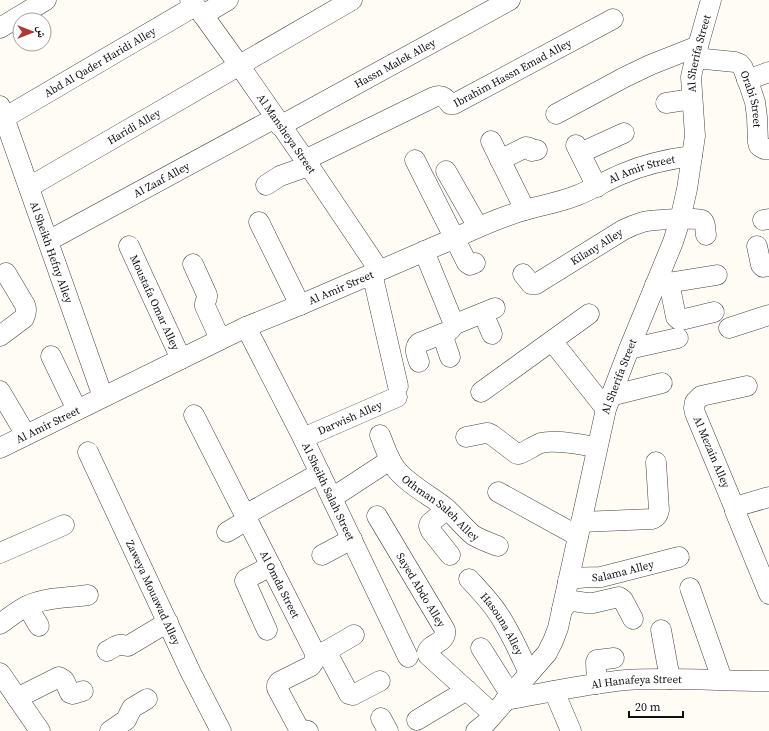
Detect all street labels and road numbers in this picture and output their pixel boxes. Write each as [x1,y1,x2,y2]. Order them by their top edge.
street label: Al Sherifa Street [684,13,715,93]
street label: Abd Al Qader Haridi Alley [41,23,159,101]
street label: Hassn Malek Alley [352,35,439,92]
street label: Ibrahim Hassn Emad Alley [451,35,575,111]
street label: Orabi Street [737,68,764,128]
street label: Al Mansheya Street [253,91,319,177]
street label: Haridi Alley [105,105,164,148]
street label: Al Amir Street [606,152,677,187]
street label: Al Zaaf Alley [131,158,193,201]
street label: Al Sheikh Hefny Alley [26,199,76,306]
street label: Kilany Alley [568,225,626,269]
street label: Moustafa Omar Alley [126,252,183,353]
street label: Al Amir Street [306,267,376,308]
street label: Al Sherifa Street [598,336,640,416]
street label: Darwish Alley [315,397,385,439]
street label: Al Amir Street [13,403,83,447]
street label: Al Mezain Alley [690,414,734,491]
street label: Al Sheikh Salah Street [298,440,358,544]
street label: Othman Saleh Alley [398,472,482,545]
street label: Zaweya Mouawad Alley [122,538,184,648]
street label: Al Omda Street [256,548,303,621]
street label: Sayed Abdo Alley [393,550,449,631]
street label: Salama Alley [592,557,656,585]
street label: Hasouna Alley [477,589,527,658]
street label: Al Hanafeya Street [590,672,682,692]

